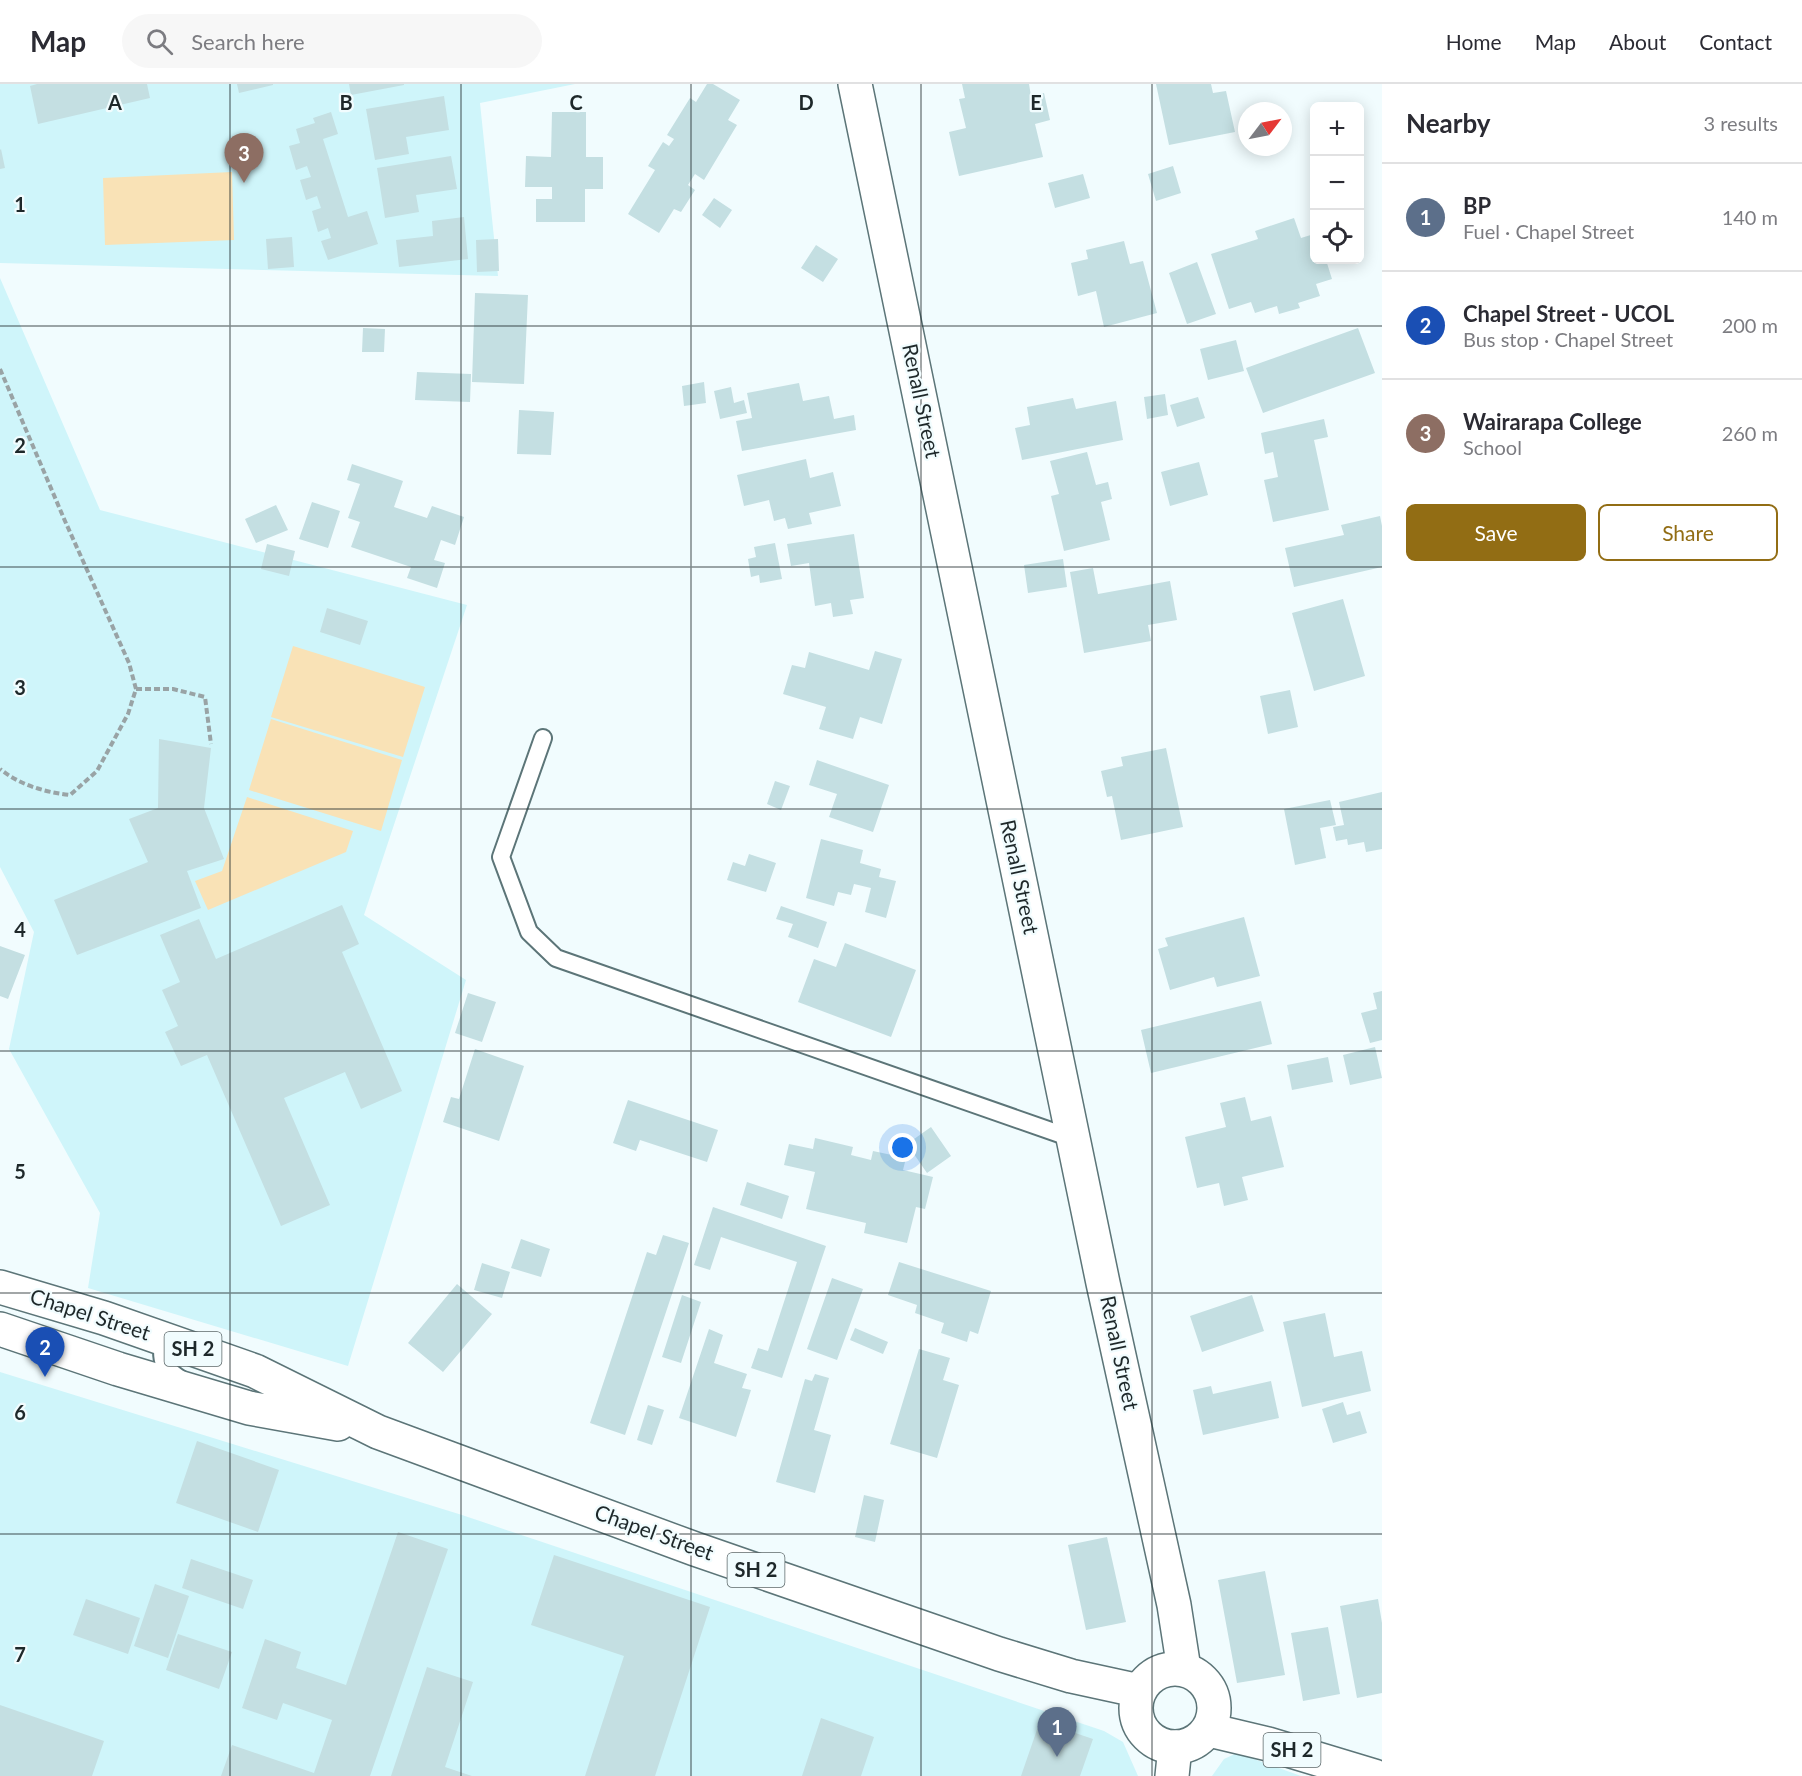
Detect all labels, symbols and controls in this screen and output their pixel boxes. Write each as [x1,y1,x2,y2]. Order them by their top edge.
search box [122,14,542,68]
text: Map [30,24,86,58]
icon: search [143,25,176,58]
text: Search here [191,28,305,55]
text: Home [1446,29,1502,54]
text: Map [1535,29,1576,54]
text: About [1609,29,1666,54]
text: Contact [1699,29,1772,54]
text: A [107,90,122,114]
text: B [339,90,353,114]
text: C [569,90,583,114]
text: D [798,90,814,114]
text: E [1030,90,1042,114]
north arrow [1238,102,1292,156]
map controls [1310,102,1364,264]
button: + [1310,102,1364,156]
text: Nearby [1406,107,1491,139]
text: 3 results [1703,111,1778,135]
pin: 3 [224,134,264,183]
button: − [1310,156,1364,210]
text: 1 [14,192,26,216]
text: BP [1463,192,1491,219]
text: 1 [1420,205,1431,229]
text: 140 m [1722,205,1778,229]
button: locate [1310,210,1364,264]
text: Fuel · Chapel Street [1463,219,1634,243]
text: Chapel Street - UCOL [1463,300,1674,327]
text: 2 [1420,313,1431,337]
text: 200 m [1722,313,1778,337]
text: Bus stop · Chapel Street [1463,327,1673,351]
street label: Renall Street [898,341,947,461]
text: Wairarapa College [1463,408,1642,435]
text: 3 [1420,421,1431,445]
text: 260 m [1722,421,1778,445]
text: 2 [14,433,26,457]
text: School [1463,435,1522,459]
button: Save [1406,504,1586,561]
button: Share [1598,504,1778,561]
text: 3 [14,675,26,699]
street label: Renall Street [996,817,1045,937]
text: 4 [14,917,26,941]
your location [888,1133,917,1162]
text: 5 [14,1159,26,1183]
street label: Chapel Street [27,1282,154,1345]
street label: Renall Street [1096,1293,1145,1413]
pin: 2 [26,1328,64,1377]
road number: SH 2 [164,1332,222,1366]
text: 6 [14,1400,26,1424]
street label: Chapel Street [592,1499,718,1565]
road number: SH 2 [728,1553,784,1587]
text: 7 [14,1642,26,1666]
pin: 1 [1038,1708,1076,1757]
road number: SH 2 [1264,1733,1320,1767]

